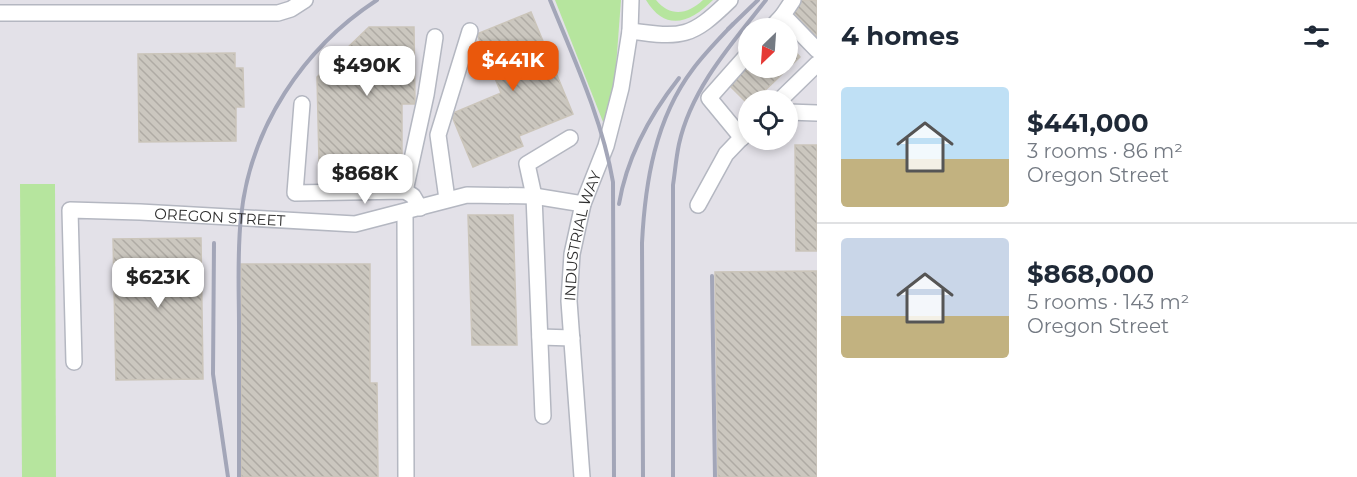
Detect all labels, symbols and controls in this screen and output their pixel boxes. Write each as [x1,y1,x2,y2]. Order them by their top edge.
north arrow [738,18,798,78]
map controls [738,18,798,150]
text: 4 homes [841,20,959,52]
icon: filters [1300,20,1333,53]
pin: $441K [471,41,555,92]
pin: $490K [325,46,409,97]
text: $441K [482,48,544,72]
text: $490K [333,53,401,77]
button: locate [738,90,798,150]
text: $441,000 [1027,107,1149,139]
icon: home [889,111,961,183]
text: 3 rooms · 86 m² [1027,139,1183,163]
pin: $868K [323,154,407,205]
text: $868K [332,161,398,185]
text: Oregon Street [1027,163,1169,187]
street label: INDUSTRIAL WAY [560,168,605,302]
street label: OREGON STREET [154,203,286,230]
pin: $623K [116,258,200,309]
text: $868,000 [1027,258,1154,290]
icon: home [889,262,961,334]
text: $623K [126,265,190,289]
text: 5 rooms · 143 m² [1027,290,1189,314]
text: Oregon Street [1027,314,1169,338]

